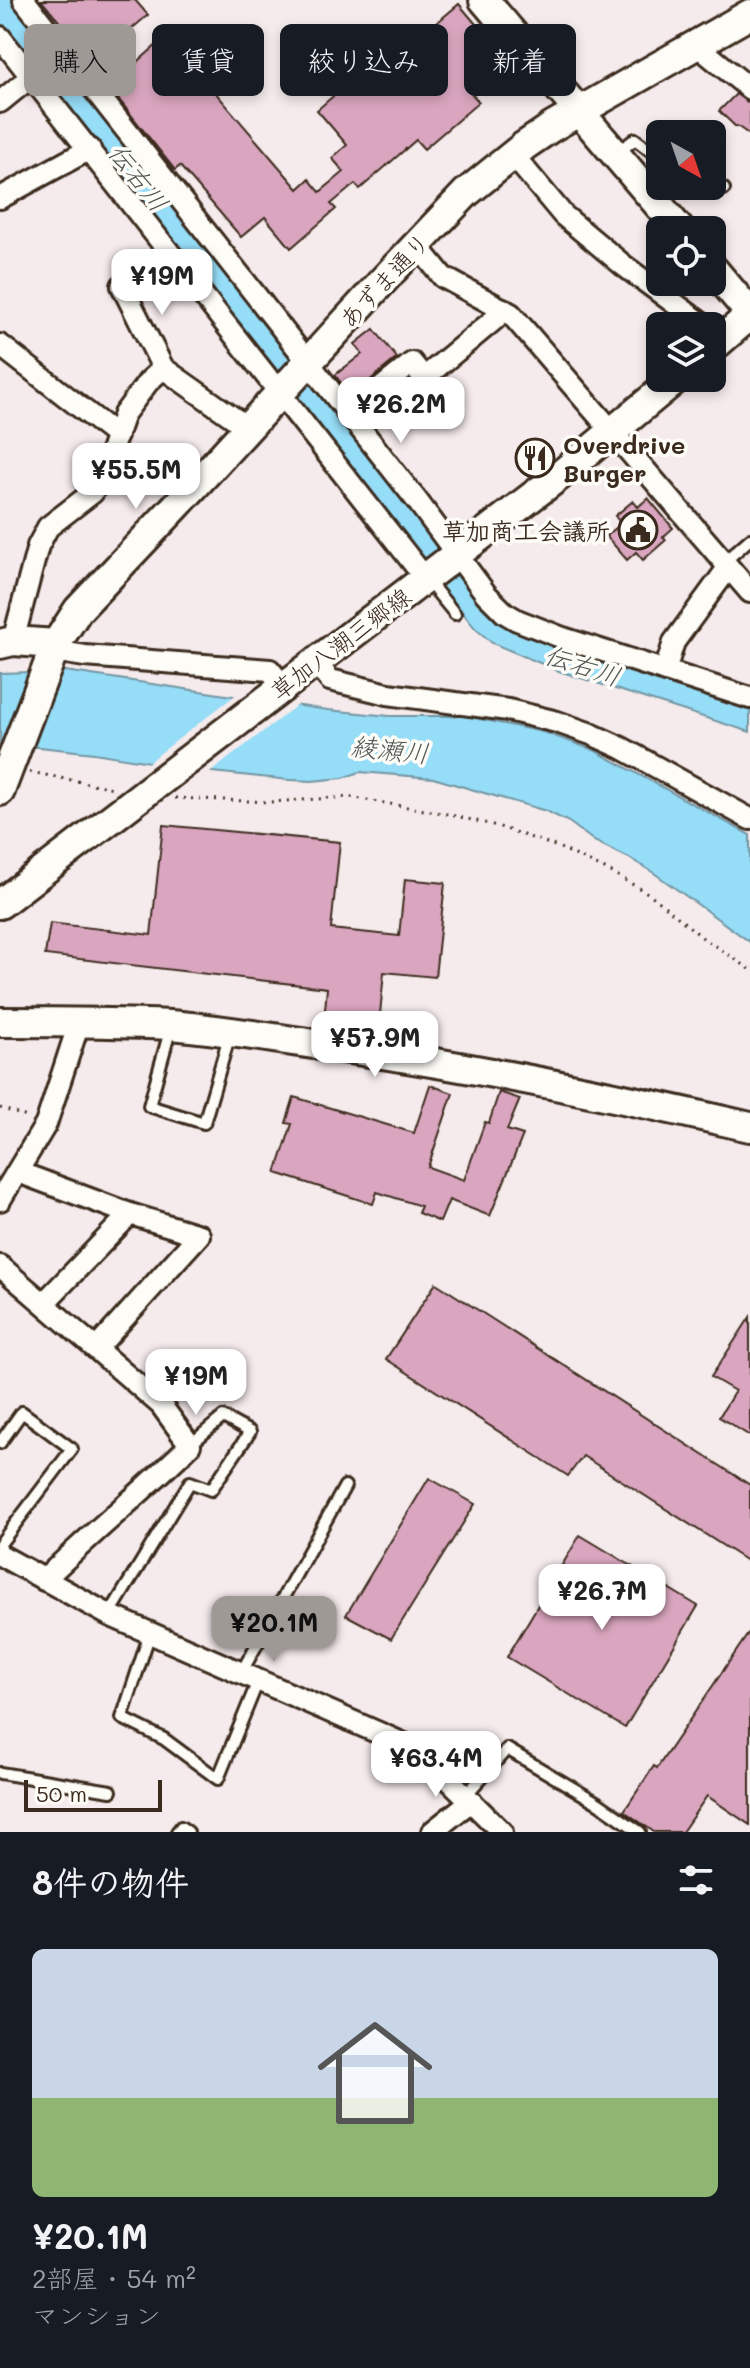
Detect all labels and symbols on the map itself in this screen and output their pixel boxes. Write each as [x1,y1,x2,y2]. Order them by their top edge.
north arrow [646,120,726,200]
water label: 伝右川 [102,136,176,218]
street label: あずま通り [332,226,436,334]
pin: ¥19M [115,249,209,317]
pin: ¥26.2M [336,377,466,445]
place label: Overdrive Burger [563,429,685,488]
restaurant icon: Overdrive Burger [514,437,556,479]
pin: ¥55.5M [71,443,201,511]
public building icon: 草加商工会議所 [617,509,659,551]
place label: 草加商工会議所 [442,515,610,546]
street label: 草加八潮三郷線 [264,580,416,706]
water label: 伝右川 [541,637,625,693]
water label: 綾瀬川 [349,728,431,770]
pin: ¥57.9M [310,1011,440,1079]
pin: ¥19M [149,1349,243,1417]
pin: ¥26.7M [537,1564,667,1632]
pin: ¥20.1M [209,1596,339,1664]
pin: ¥63.4M [371,1731,501,1799]
scale bar [24,1776,162,1812]

